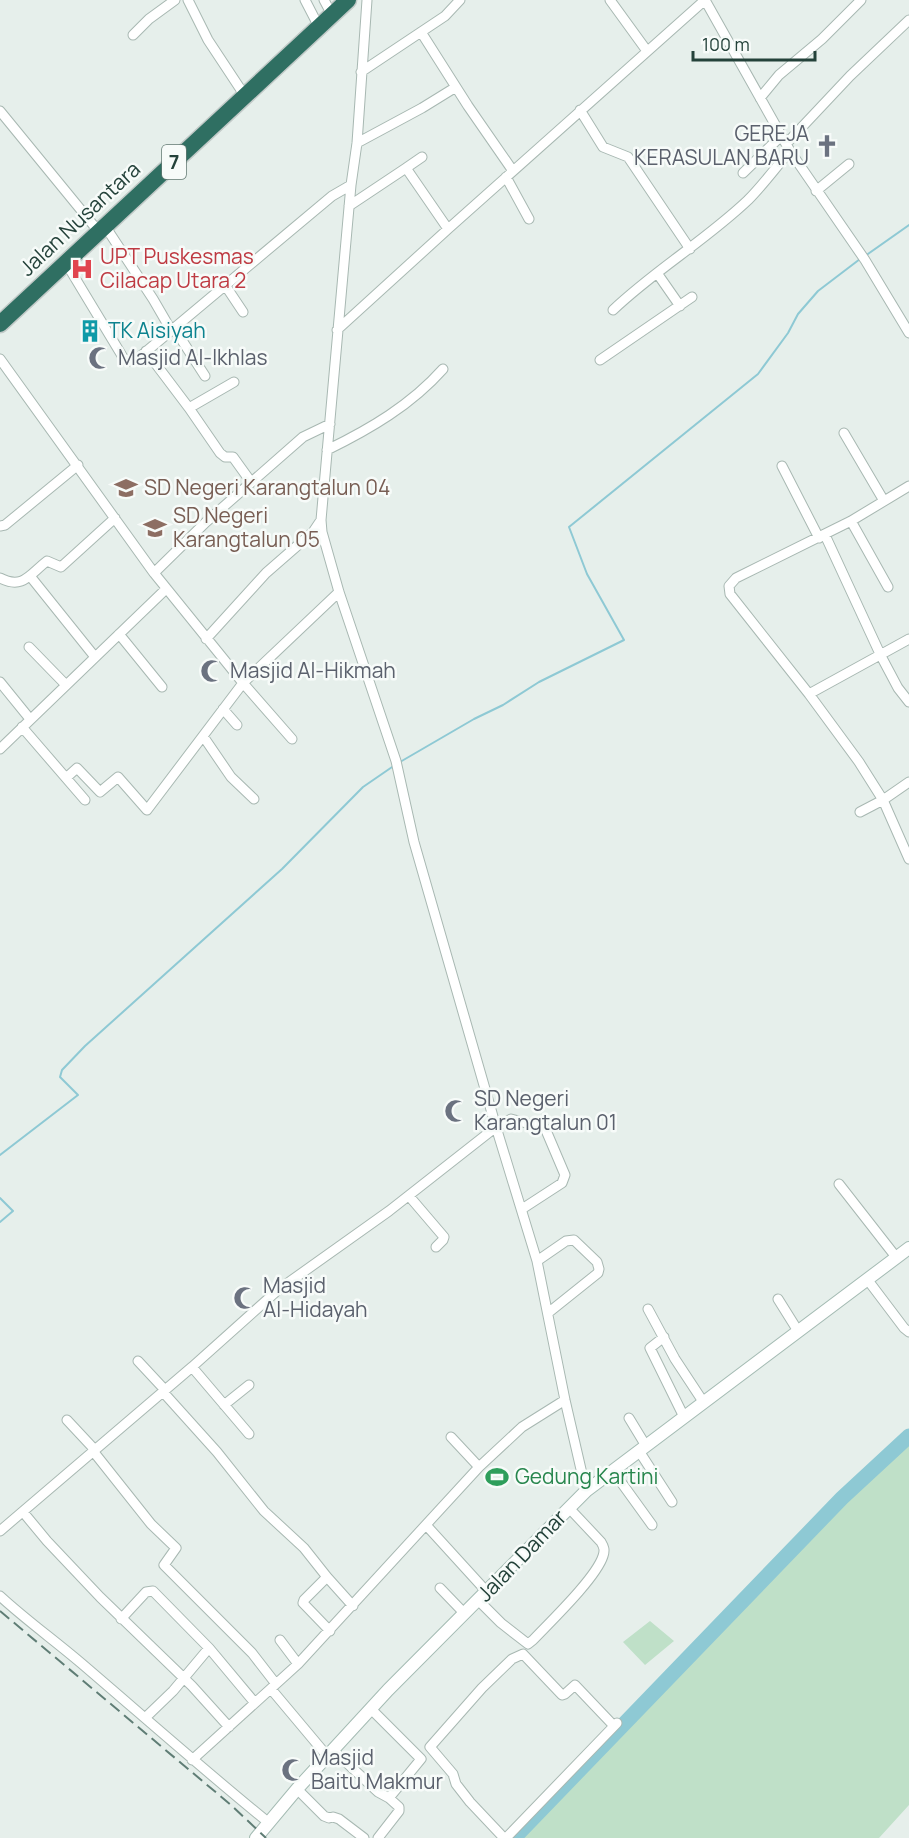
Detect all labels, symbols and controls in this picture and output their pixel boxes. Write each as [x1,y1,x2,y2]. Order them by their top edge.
scale bar [693,24,814,62]
text: 100 m [702,32,750,56]
place label: GEREJA KERASULAN BARU [634,119,809,171]
church icon: GEREJA KERASULAN BARU [814,133,840,159]
road number: 7 [162,145,186,179]
street label: Jalan Nusantara [13,155,146,282]
place label: UPT Puskesmas Cilacap Utara 2 [100,242,254,294]
hospital icon: UPT Puskesmas Cilacap Utara 2 [69,256,95,282]
place label: TK Aisiyah [108,316,206,344]
building icon: TK Aisiyah [77,318,103,344]
place label: Masjid Al-Ikhlas [118,343,268,371]
mosque icon: Masjid Al-Ikhlas [87,345,113,371]
place label: SD Negeri Karangtalun 04 [144,473,390,501]
school or university icon: SD Negeri Karangtalun 04 [113,475,139,501]
place label: SD Negeri Karangtalun 05 [173,501,320,553]
school or university icon: SD Negeri Karangtalun 05 [142,515,168,541]
place label: Masjid Al-Hikmah [230,656,396,684]
mosque icon: Masjid Al-Hikmah [199,658,225,684]
place label: SD Negeri Karangtalun 01 [474,1084,617,1136]
mosque icon: SD Negeri Karangtalun 01 [443,1098,469,1124]
place label: Masjid Al-Hidayah [263,1271,368,1323]
mosque icon: Masjid Al-Hidayah [232,1285,258,1311]
place label: Gedung Kartini [515,1462,659,1490]
sports icon: Gedung Kartini [484,1464,510,1490]
street label: Jalan Damar [470,1503,572,1607]
place label: Masjid Baitu Makmur [311,1743,444,1795]
mosque icon: Masjid Baitu Makmur [280,1757,306,1783]

